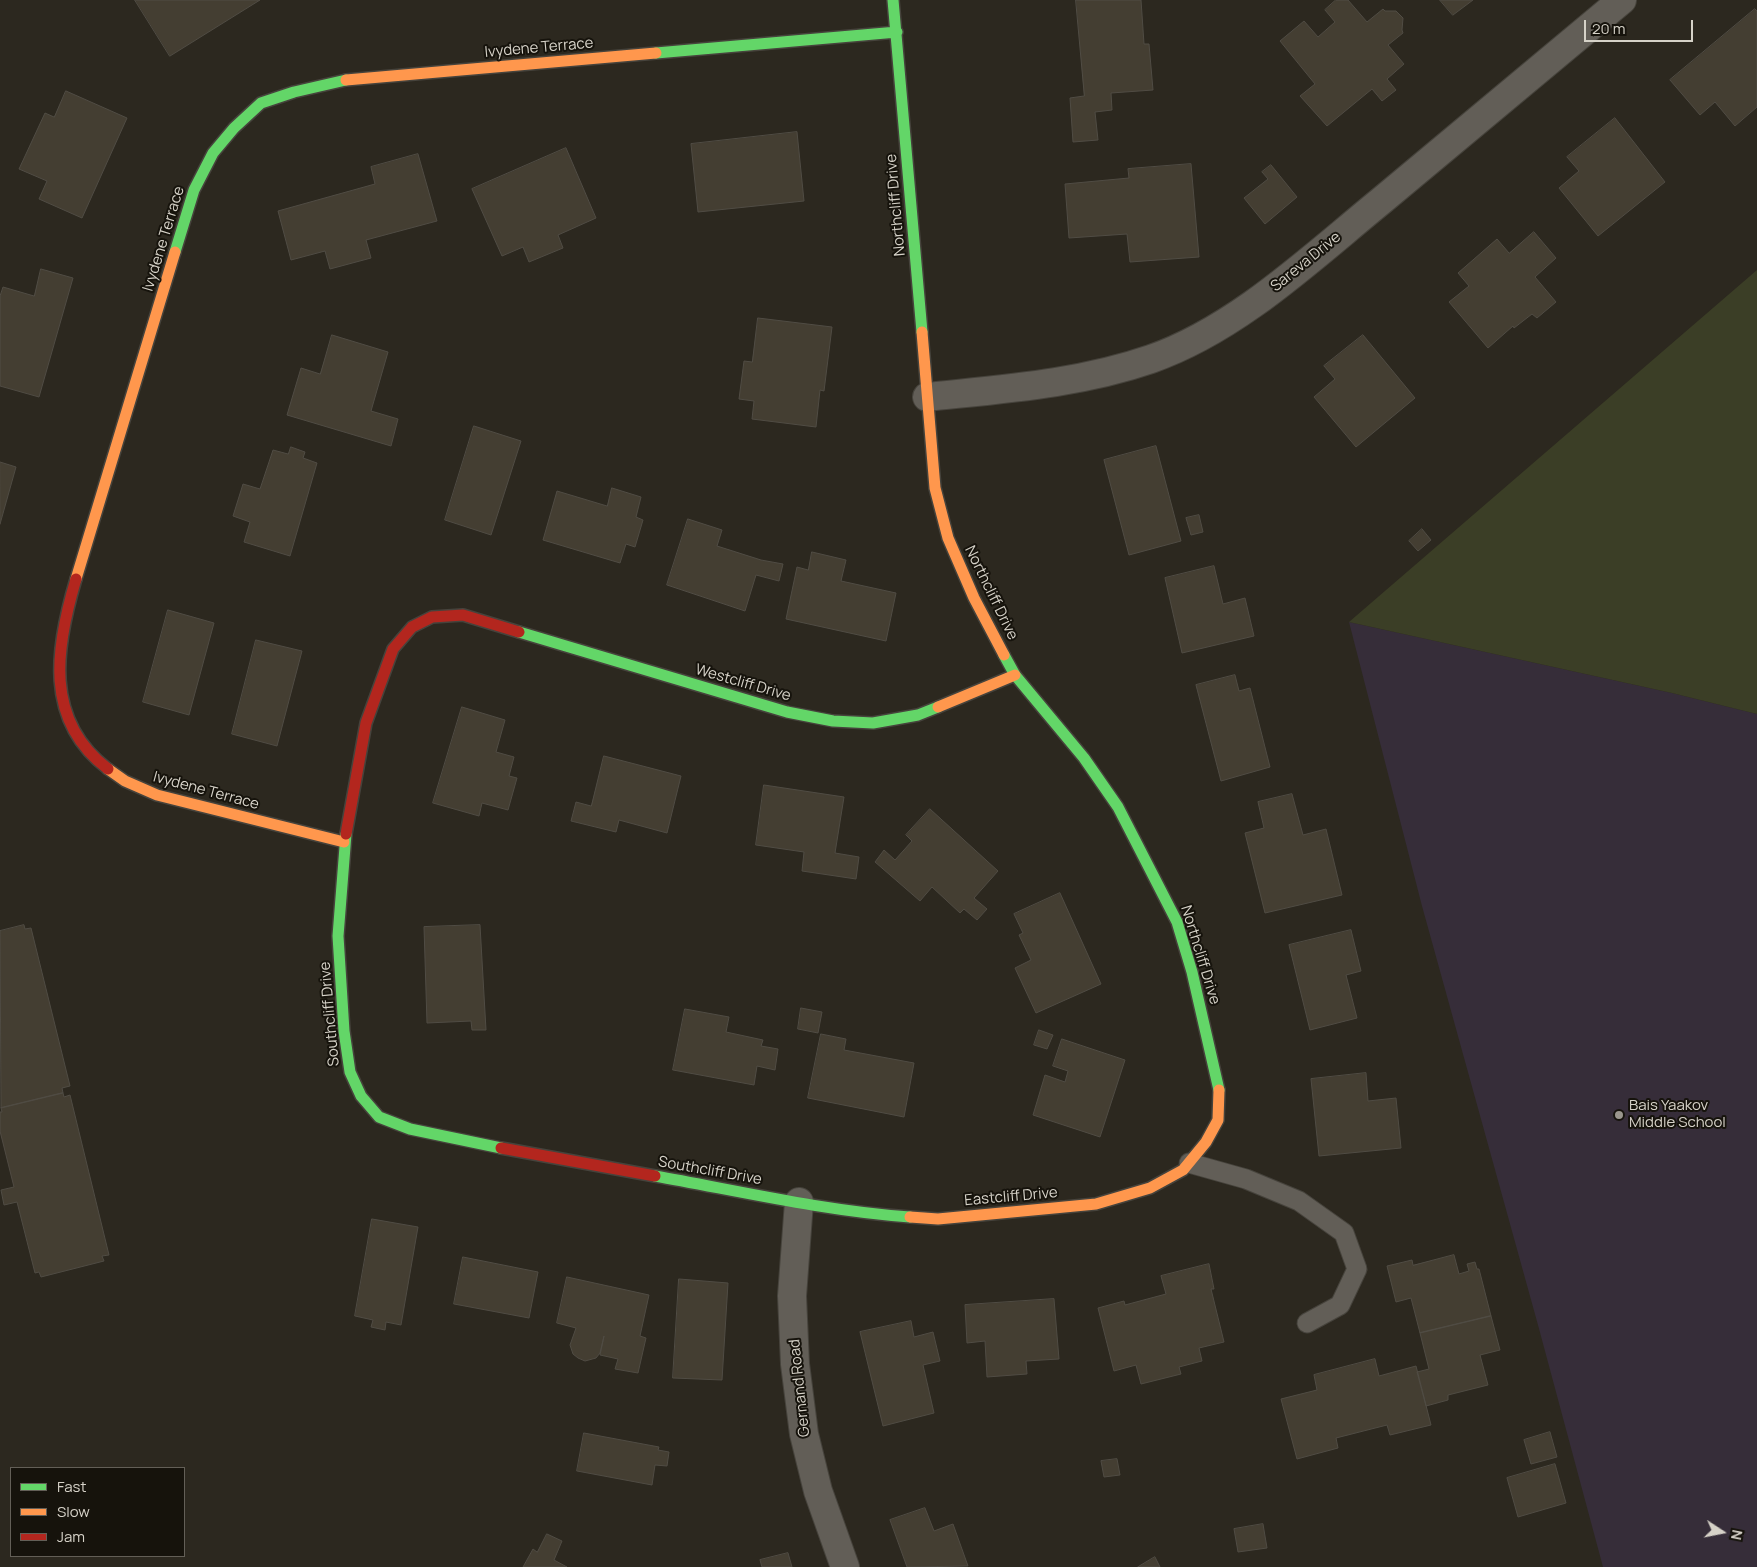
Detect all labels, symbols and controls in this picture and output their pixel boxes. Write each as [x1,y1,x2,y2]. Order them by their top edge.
scale bar [1587,10,1696,42]
text: 20 m [1592,18,1625,39]
street label: Ivydene Terrace [484,34,594,62]
street label: Northcliff Drive [883,153,909,257]
street label: Ivydene Terrace [139,184,189,294]
street label: Sareva Drive [1267,228,1345,296]
street label: Northcliff Drive [960,543,1022,643]
street label: Westcliff Drive [693,661,793,705]
street label: Ivydene Terrace [151,768,261,814]
street label: Northcliff Drive [1176,903,1224,1007]
street label: Southcliff Drive [316,961,344,1067]
place label: Bais Yaakov Middle School [1629,1097,1726,1132]
marker: Bais Yaakov Middle School [1613,1109,1625,1121]
street label: Southcliff Drive [657,1153,763,1189]
street label: Eastcliff Drive [964,1184,1058,1210]
street label: Gernand Road [786,1338,814,1438]
legend [10,1467,185,1557]
text: Fast [57,1476,86,1497]
text: Slow [57,1501,90,1522]
north arrow [1697,1507,1747,1557]
text: Jam [57,1526,85,1547]
text: N [1727,1528,1748,1542]

